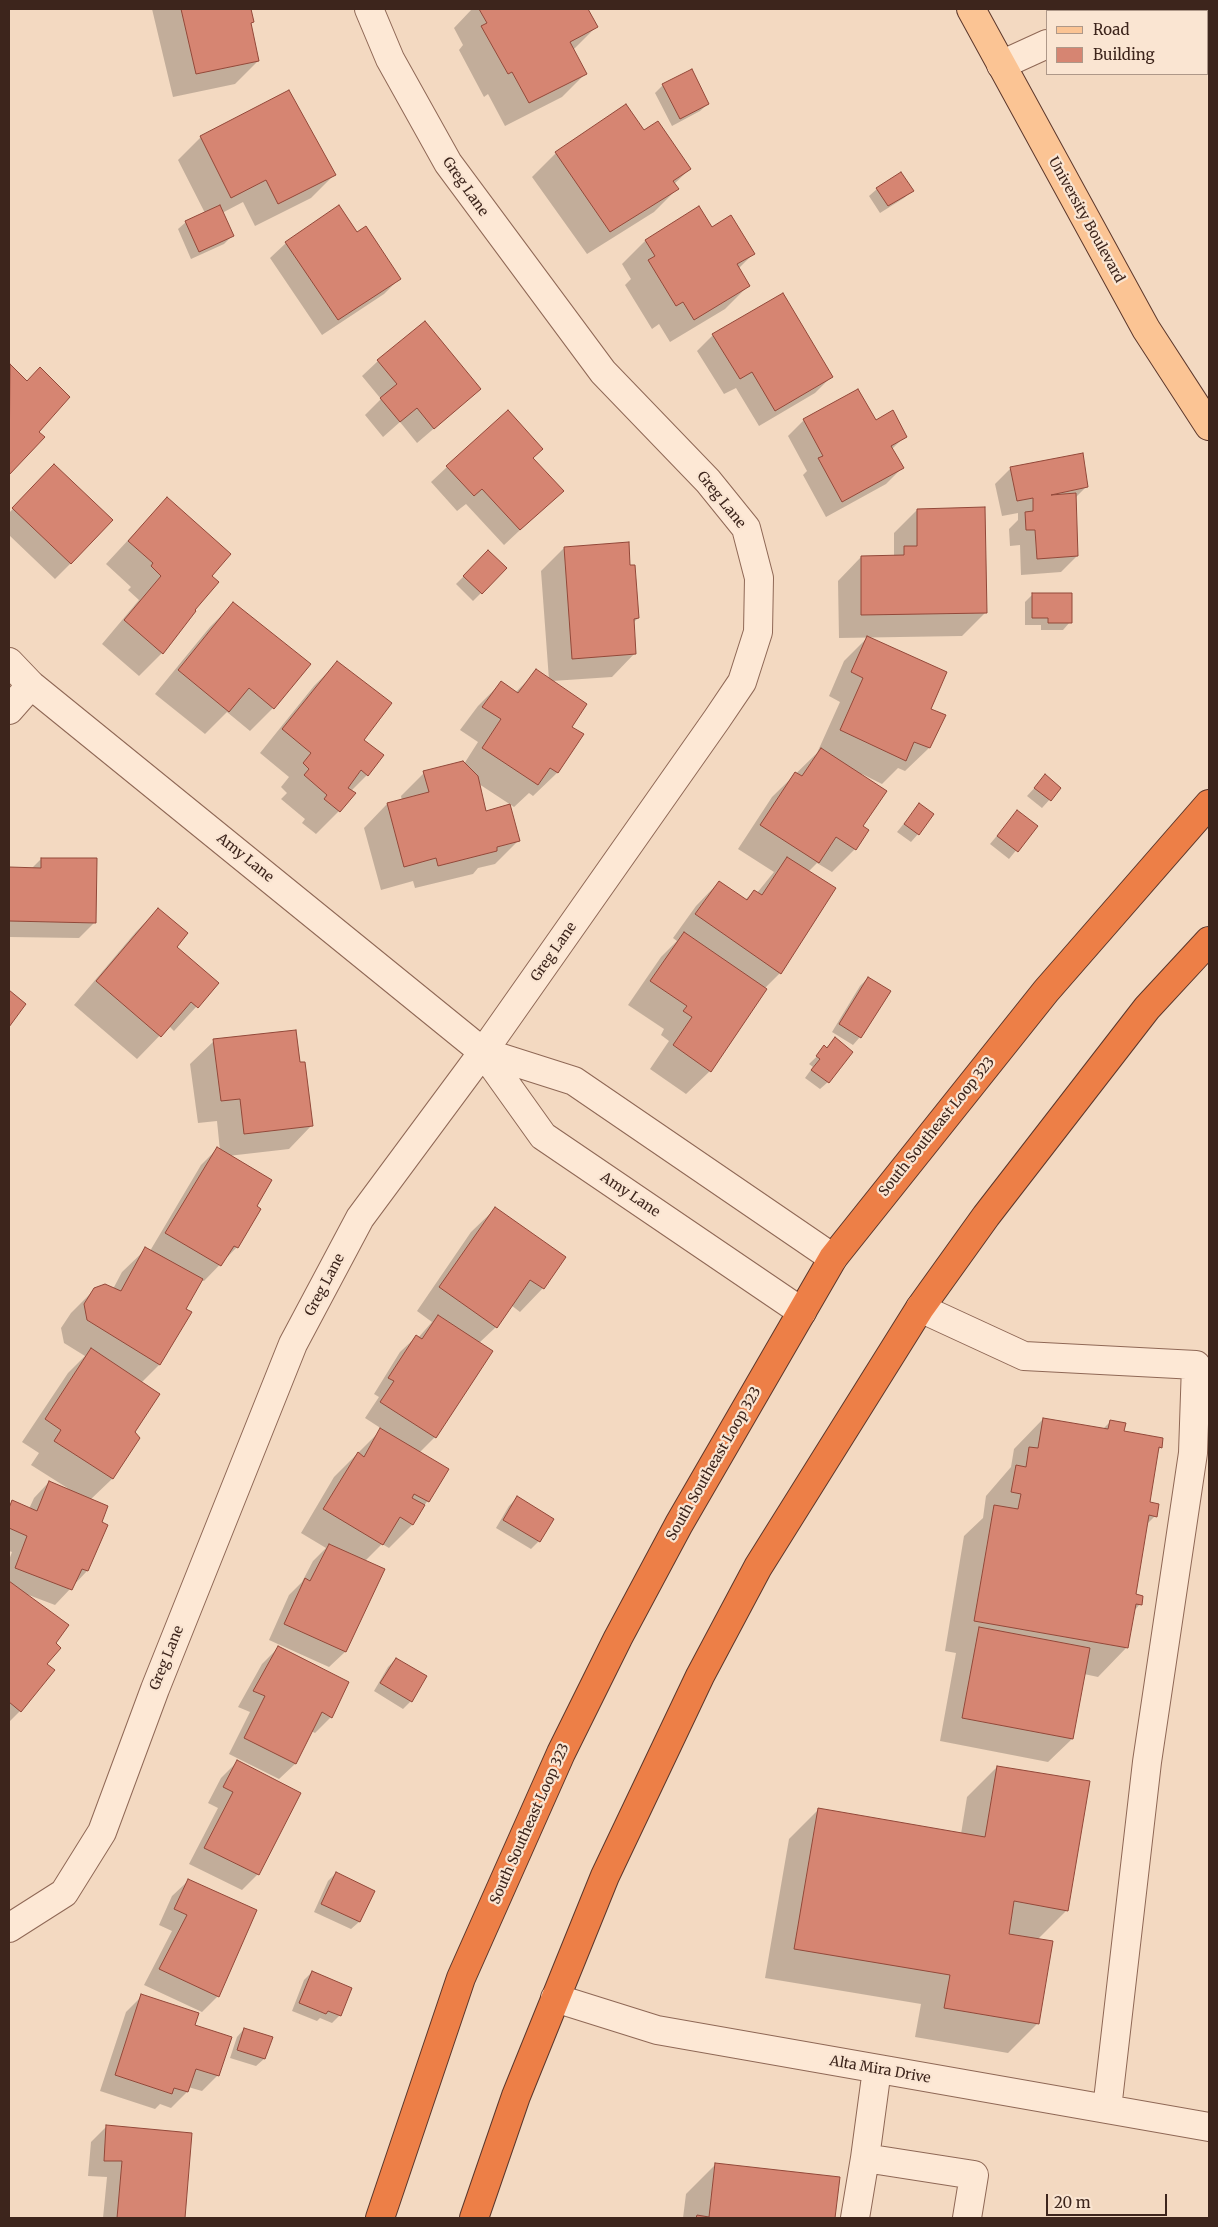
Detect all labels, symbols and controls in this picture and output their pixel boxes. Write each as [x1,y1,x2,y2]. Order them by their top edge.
legend [1046,10,1208,75]
text: Road [1093,20,1129,39]
text: Building [1093,45,1155,64]
street label: Greg Lane [439,154,491,220]
street label: University Boulevard [1044,154,1128,286]
street label: Greg Lane [693,468,749,532]
street label: Amy Lane [213,830,277,886]
street label: Greg Lane [528,919,580,985]
street label: South Southeast Loop 323 [876,1054,998,1200]
street label: Amy Lane [597,1169,663,1221]
street label: Greg Lane [302,1251,348,1319]
street label: South Southeast Loop 323 [663,1384,765,1544]
street label: Greg Lane [146,1623,188,1693]
street label: South Southeast Loop 323 [487,1741,573,1907]
street label: Alta Mira Drive [828,2053,932,2087]
scale bar [1048,2184,1169,2216]
text: 20 m [1054,2193,1091,2212]

